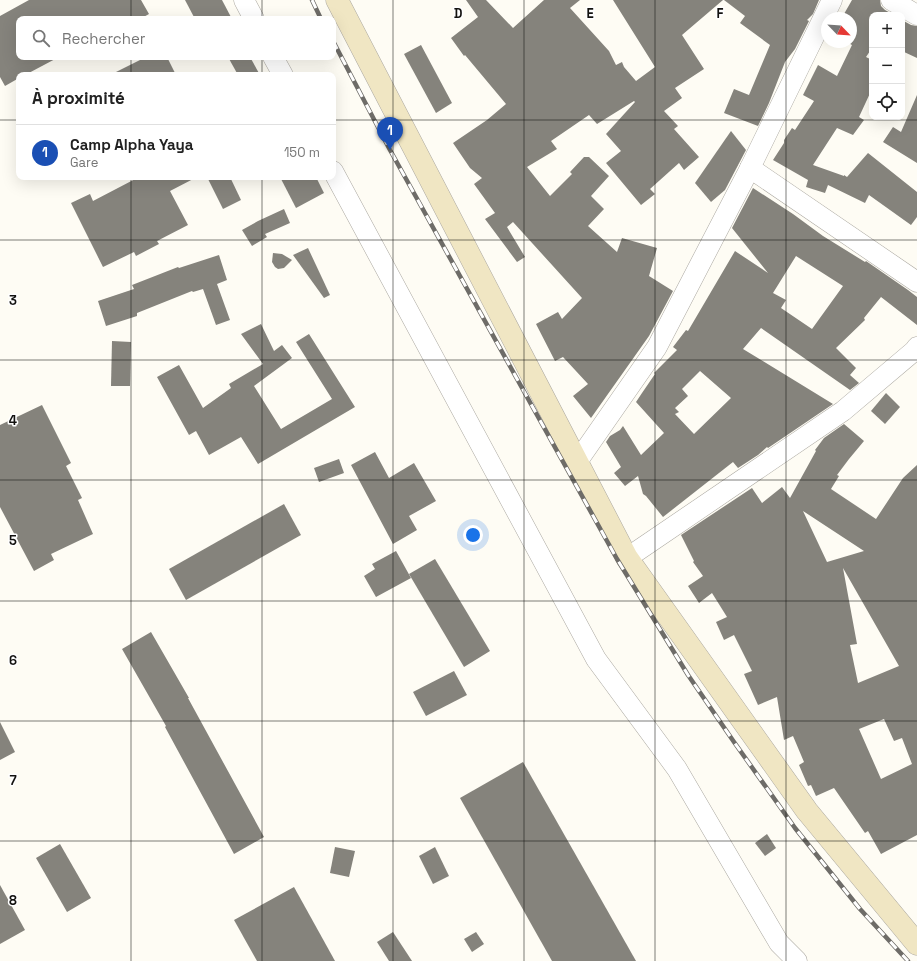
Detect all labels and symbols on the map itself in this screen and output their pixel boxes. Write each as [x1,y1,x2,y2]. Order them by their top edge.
text: D [454,5,463,22]
text: E [586,5,594,22]
text: F [717,5,724,22]
north arrow [821,12,857,48]
pin: 1 [377,117,403,150]
text: 3 [9,292,17,309]
text: 4 [9,412,17,429]
your location [463,525,483,545]
text: 5 [9,532,17,549]
text: 6 [9,652,17,669]
text: 7 [9,772,17,789]
text: 8 [9,892,17,909]

